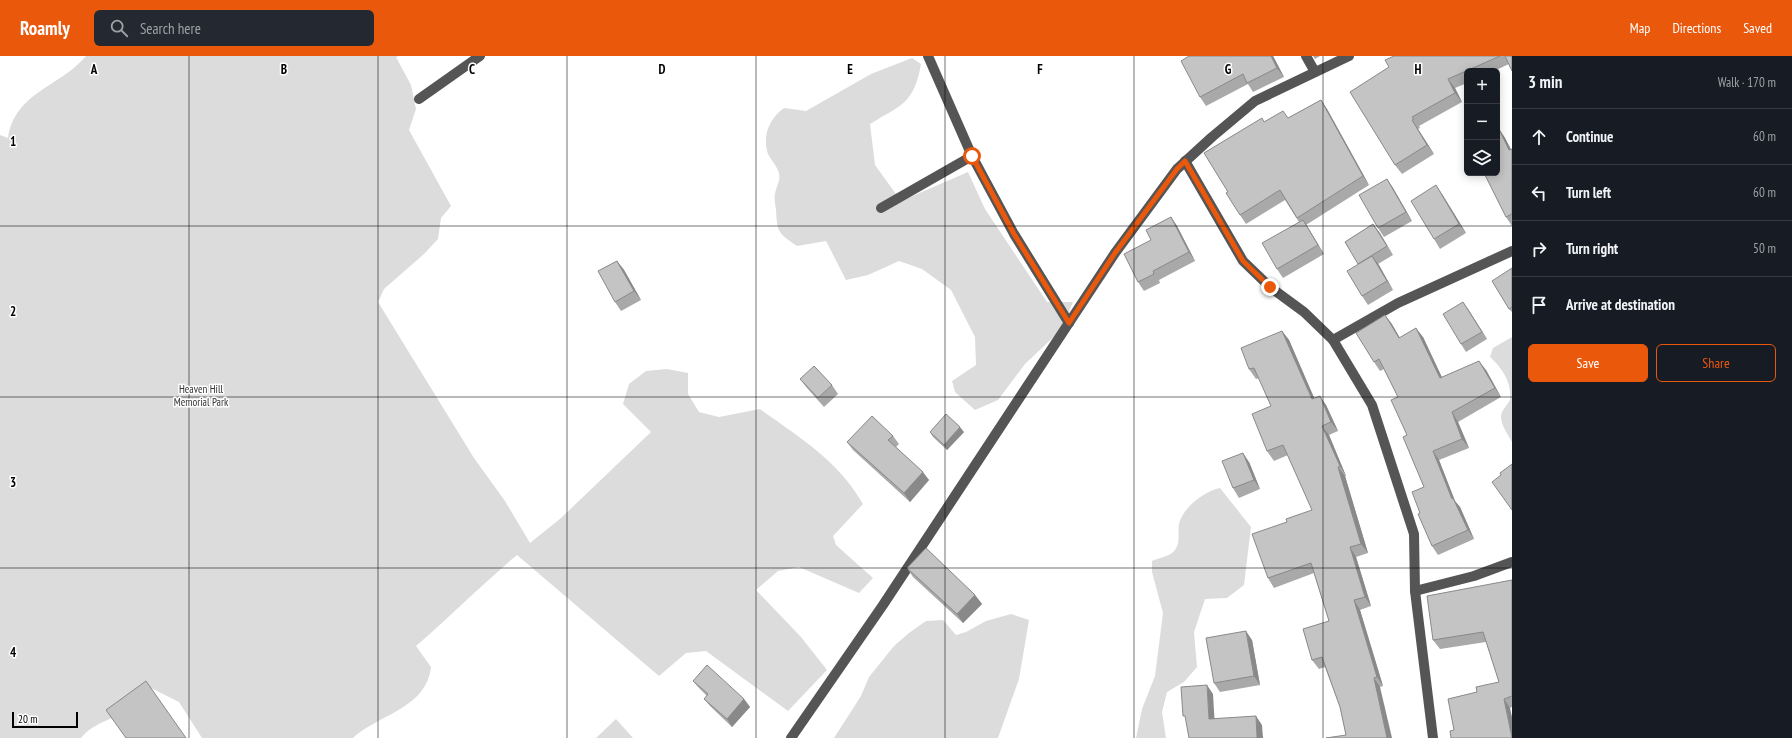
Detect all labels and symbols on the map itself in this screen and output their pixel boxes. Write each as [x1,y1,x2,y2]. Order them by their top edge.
text: A [90,61,98,78]
text: B [281,61,287,78]
text: C [469,61,475,78]
text: D [659,61,666,78]
text: E [847,61,853,78]
text: F [1037,61,1043,78]
text: G [1225,61,1232,78]
text: H [1415,61,1422,78]
text: 1 [10,133,16,150]
route start [963,147,981,165]
route end [1261,278,1279,296]
text: 2 [10,303,16,320]
park label: Heaven Hill Memorial Park [174,382,229,409]
text: 3 [10,474,16,491]
text: 4 [10,644,17,661]
scale bar [12,710,78,729]

